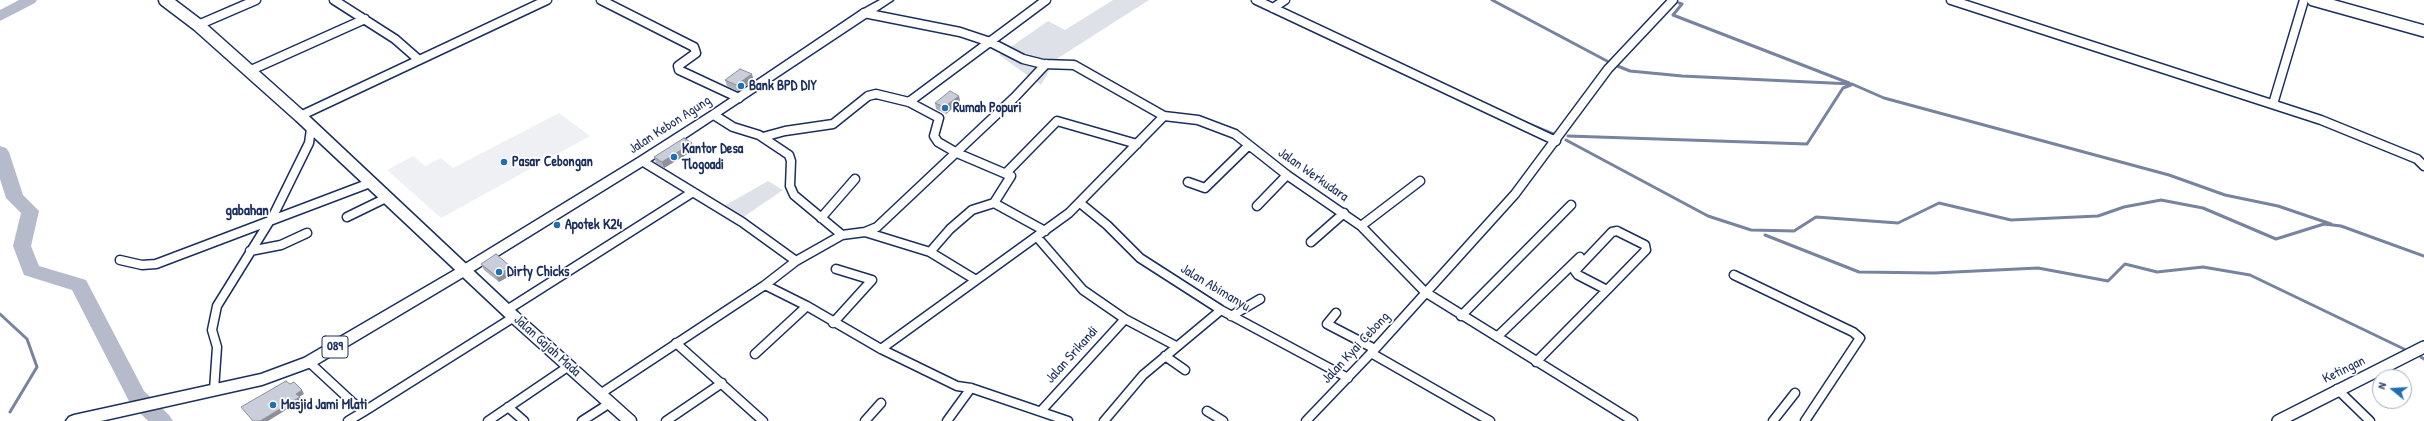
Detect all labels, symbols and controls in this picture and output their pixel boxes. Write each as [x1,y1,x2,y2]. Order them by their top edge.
place label: Bank BPD DIY [749,78,817,94]
marker: Bank BPD DIY [736,81,746,91]
street label: Jalan Kebon Agung [626,92,714,158]
place label: Rumah Popuri [953,100,1022,116]
marker: Rumah Popuri [940,103,950,113]
place label: Kantor Desa Tlogoadi [682,141,743,174]
street label: Jalan Werkudara [1274,145,1352,205]
marker: Kantor Desa Tlogoadi [669,152,679,162]
place label: Pasar Cebongan [512,154,593,170]
marker: Pasar Cebongan [499,157,509,167]
district label: gabahan [225,202,269,220]
place label: Apotek K24 [565,217,622,233]
marker: Apotek K24 [552,220,562,230]
street label: Jalan Abimanyu [1177,261,1253,315]
place label: Dirty Chicks [507,264,569,280]
marker: Dirty Chicks [494,267,504,277]
street label: Jalan Kyai Cebong [1319,309,1393,387]
street label: Jalan Gajah Mada [510,312,584,380]
street label: Jalan Srikandi [1042,323,1102,387]
road number: 089 [322,336,348,358]
street label: Ketingan [2320,353,2368,387]
north arrow [2372,369,2412,409]
text: N [2374,381,2389,391]
place label: Masjid Jami Mlati [281,397,367,413]
marker: Masjid Jami Mlati [268,400,278,410]

